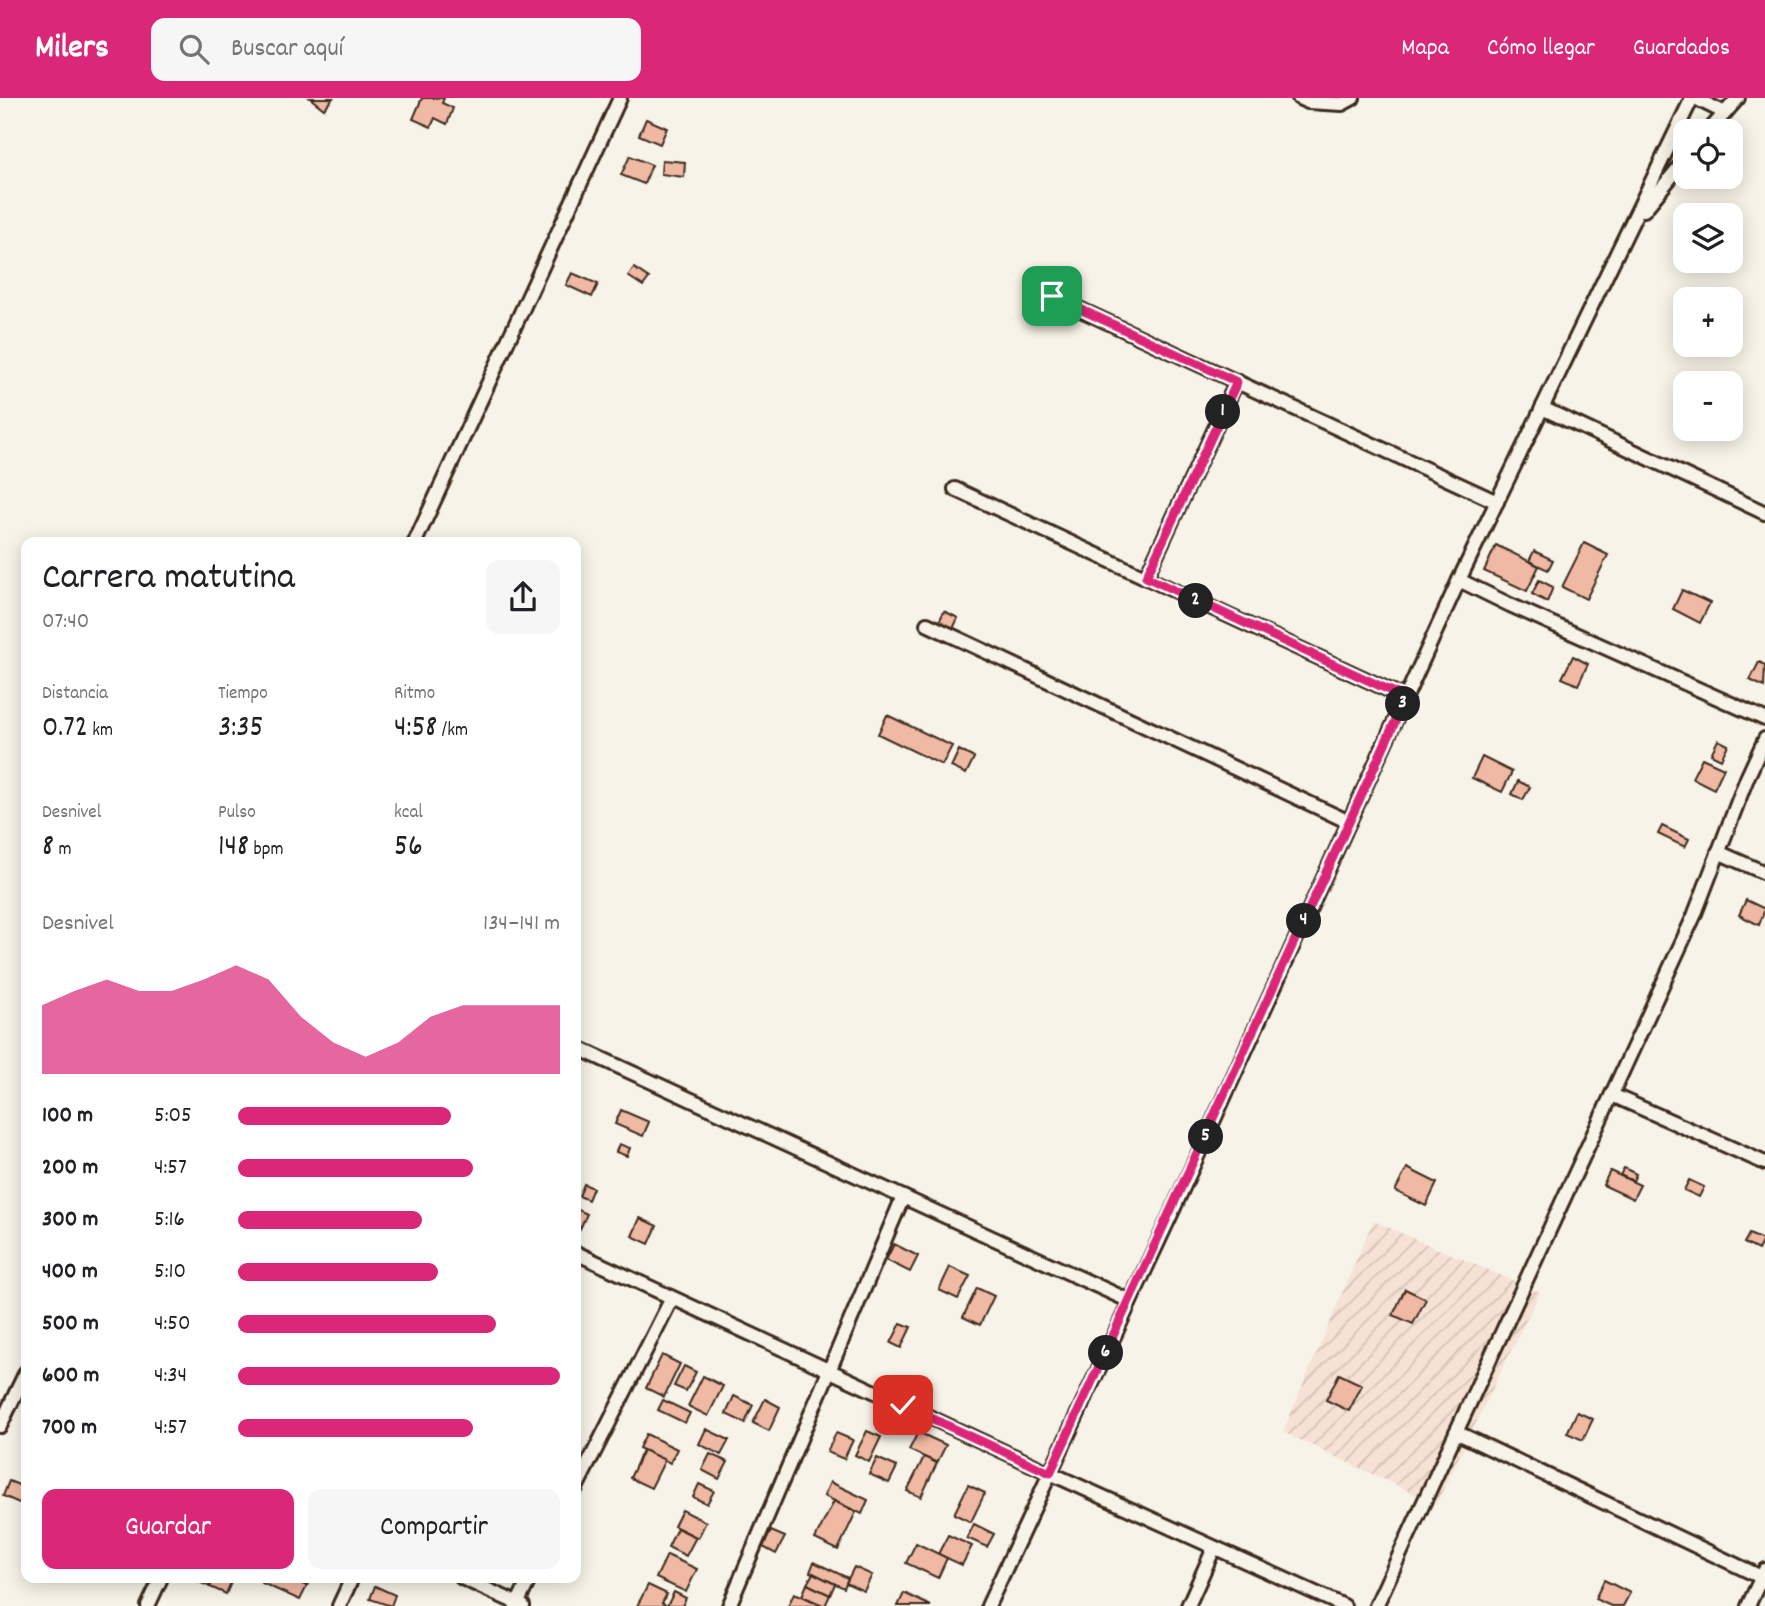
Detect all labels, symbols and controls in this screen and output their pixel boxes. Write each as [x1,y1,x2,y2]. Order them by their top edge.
search box [151,18,641,81]
text: Milers [35,26,109,73]
icon: search [175,30,213,68]
text: Buscar aquí [231,31,343,68]
text: Mapa [1401,32,1449,66]
text: Cómo llegar [1487,32,1595,66]
text: Guardados [1633,32,1730,66]
map controls [1673,119,1743,441]
button: locate [1673,119,1743,189]
button: layers [1673,203,1743,273]
pin [1022,266,1082,326]
icon: arrive [1033,277,1071,315]
button: + [1673,287,1743,357]
button: − [1673,371,1743,441]
pin: 1 [1206,394,1240,430]
text: 1 [1220,398,1225,425]
text: Carrera matutina [42,552,295,607]
button: share [486,560,560,634]
pin: 2 [1178,584,1214,618]
text: 2 [1191,587,1200,614]
text: 07:40 [42,606,89,639]
text: Distancia [42,681,108,708]
text: Tiempo [218,681,268,708]
text: Ritmo [394,681,435,708]
pin: 3 [1386,686,1420,722]
text: 3 [1398,690,1407,717]
text: 0.72 [42,708,88,751]
text: 3:35 [218,708,264,751]
text: 4:58 [394,708,437,751]
text: km [88,718,113,745]
text: /km [437,718,468,745]
text: Desnivel [42,800,101,827]
text: Pulso [218,800,256,827]
text: kcal [394,800,423,827]
text: 8 [42,827,54,870]
text: 148 [218,827,249,870]
text: 56 [394,827,423,870]
text: m [54,837,71,864]
text: bpm [249,837,283,864]
pin: 4 [1286,904,1322,938]
text: 4 [1300,907,1307,934]
text: Desnivel [42,908,114,941]
text: 134–141 m [483,908,560,941]
text: 100 m [42,1100,93,1133]
text: 5:05 [154,1100,192,1133]
pin: 5 [1188,1119,1224,1154]
text: 5 [1201,1123,1210,1150]
text: 200 m [42,1152,98,1185]
text: 4:57 [154,1152,187,1185]
text: 300 m [42,1204,98,1237]
text: 5:16 [154,1204,185,1237]
text: 400 m [42,1256,98,1289]
text: 5:10 [154,1256,186,1289]
text: 500 m [42,1308,99,1341]
text: 4:50 [154,1308,191,1341]
pin: 6 [1088,1336,1124,1370]
text: 6 [1101,1339,1110,1366]
text: 600 m [42,1360,99,1393]
text: 4:34 [154,1360,187,1393]
pin [873,1375,933,1435]
icon: check [884,1386,922,1424]
text: 700 m [42,1412,97,1445]
text: 4:57 [154,1412,187,1445]
button: Guardar [42,1489,294,1569]
button: Compartir [308,1489,560,1569]

